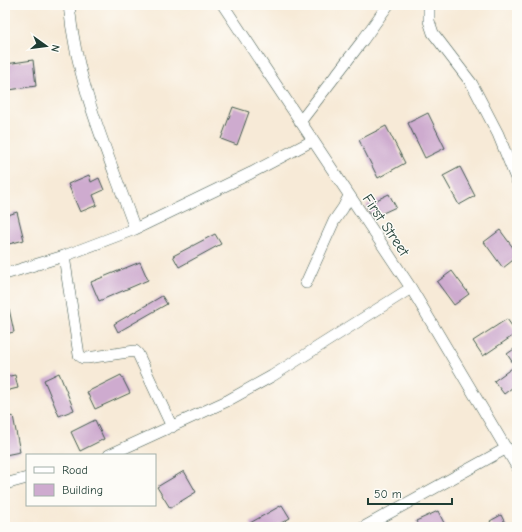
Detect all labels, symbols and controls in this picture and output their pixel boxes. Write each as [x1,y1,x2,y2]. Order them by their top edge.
north arrow [26,26,66,66]
text: N [48,43,62,53]
street label: First Street [359,190,414,260]
legend [26,454,156,506]
text: Road [62,463,88,477]
scale bar [368,480,452,506]
text: Building [62,483,103,497]
text: 50 m [374,487,402,501]

